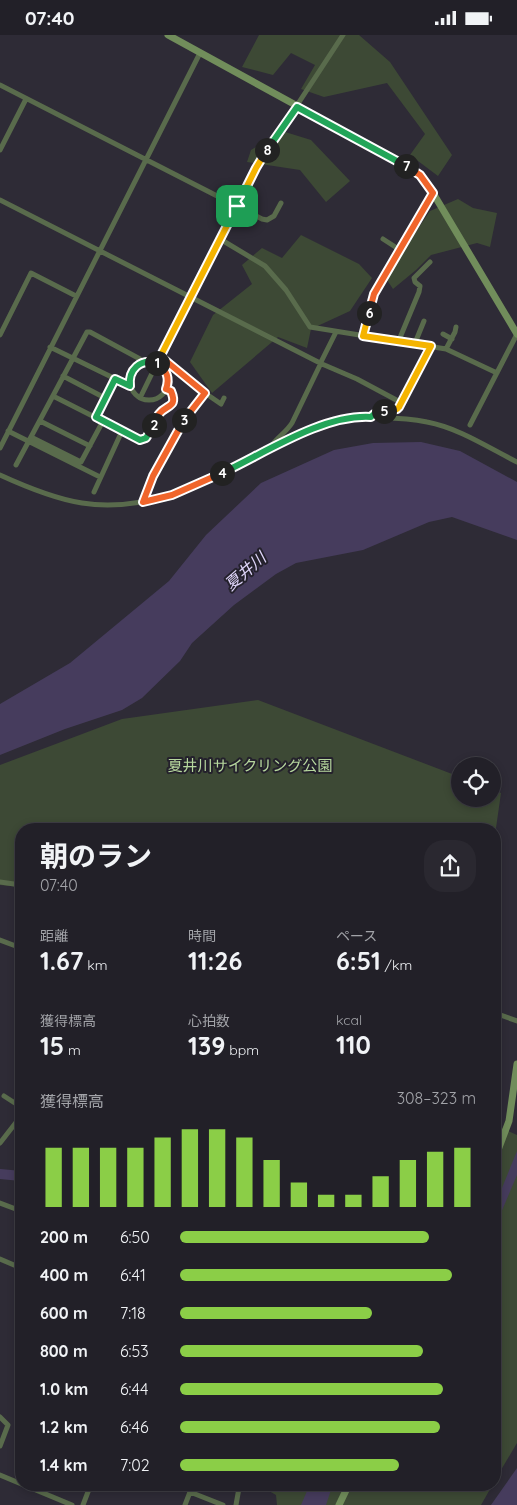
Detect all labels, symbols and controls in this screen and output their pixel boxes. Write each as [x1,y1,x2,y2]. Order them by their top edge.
text: 07:40 [25,6,74,30]
pin: 8 [254,137,280,163]
text: 8 [264,141,271,159]
pin: 7 [394,153,418,179]
text: 7 [403,157,410,175]
pin [216,185,258,227]
icon: arrive [223,192,251,220]
pin: 6 [356,301,382,325]
text: 6 [366,304,373,322]
pin: 1 [144,351,170,375]
text: 1 [155,354,160,372]
pin: 5 [372,399,396,423]
text: 5 [380,402,389,420]
pin: 3 [172,407,196,433]
text: 3 [181,411,188,429]
pin: 2 [142,413,166,437]
text: 2 [151,416,158,434]
pin: 4 [210,461,234,485]
text: 4 [218,464,227,482]
water label: 夏井川 [220,546,271,594]
park label: 夏井川サイクリング公園 [168,756,332,775]
map controls [451,757,501,807]
button: locate [451,757,501,807]
text: 朝のラン [40,838,152,873]
button: share [424,840,476,892]
text: 07:40 [40,875,78,895]
text: 距離 [40,927,68,945]
text: 時間 [188,927,216,945]
text: ペース [336,927,377,945]
text: 1.67 [40,945,84,976]
text: 11:26 [188,945,242,976]
text: 6:51 [336,945,381,976]
text: km [84,956,108,974]
text: /km [381,956,412,974]
text: kcal [336,1011,362,1029]
text: 獲得標高 [40,1012,96,1030]
text: 心拍数 [188,1012,230,1030]
text: 110 [336,1029,371,1060]
text: 15 [40,1030,64,1061]
text: 139 [188,1030,225,1061]
text: m [64,1041,81,1059]
text: bpm [225,1041,259,1059]
text: 308–323 m [397,1088,476,1108]
text: 獲得標高 [40,1091,104,1111]
text: 200 m [40,1227,88,1247]
text: 6:50 [120,1227,150,1247]
text: 400 m [40,1265,88,1285]
text: 6:41 [120,1265,146,1285]
text: 600 m [40,1303,88,1323]
text: 7:18 [120,1303,146,1323]
text: 800 m [40,1341,88,1361]
text: 6:53 [120,1341,149,1361]
text: 1.0 km [40,1379,88,1399]
text: 6:44 [120,1379,148,1399]
text: 1.2 km [40,1417,88,1437]
text: 6:46 [120,1417,149,1437]
text: 1.4 km [40,1455,87,1475]
text: 7:02 [120,1455,150,1475]

